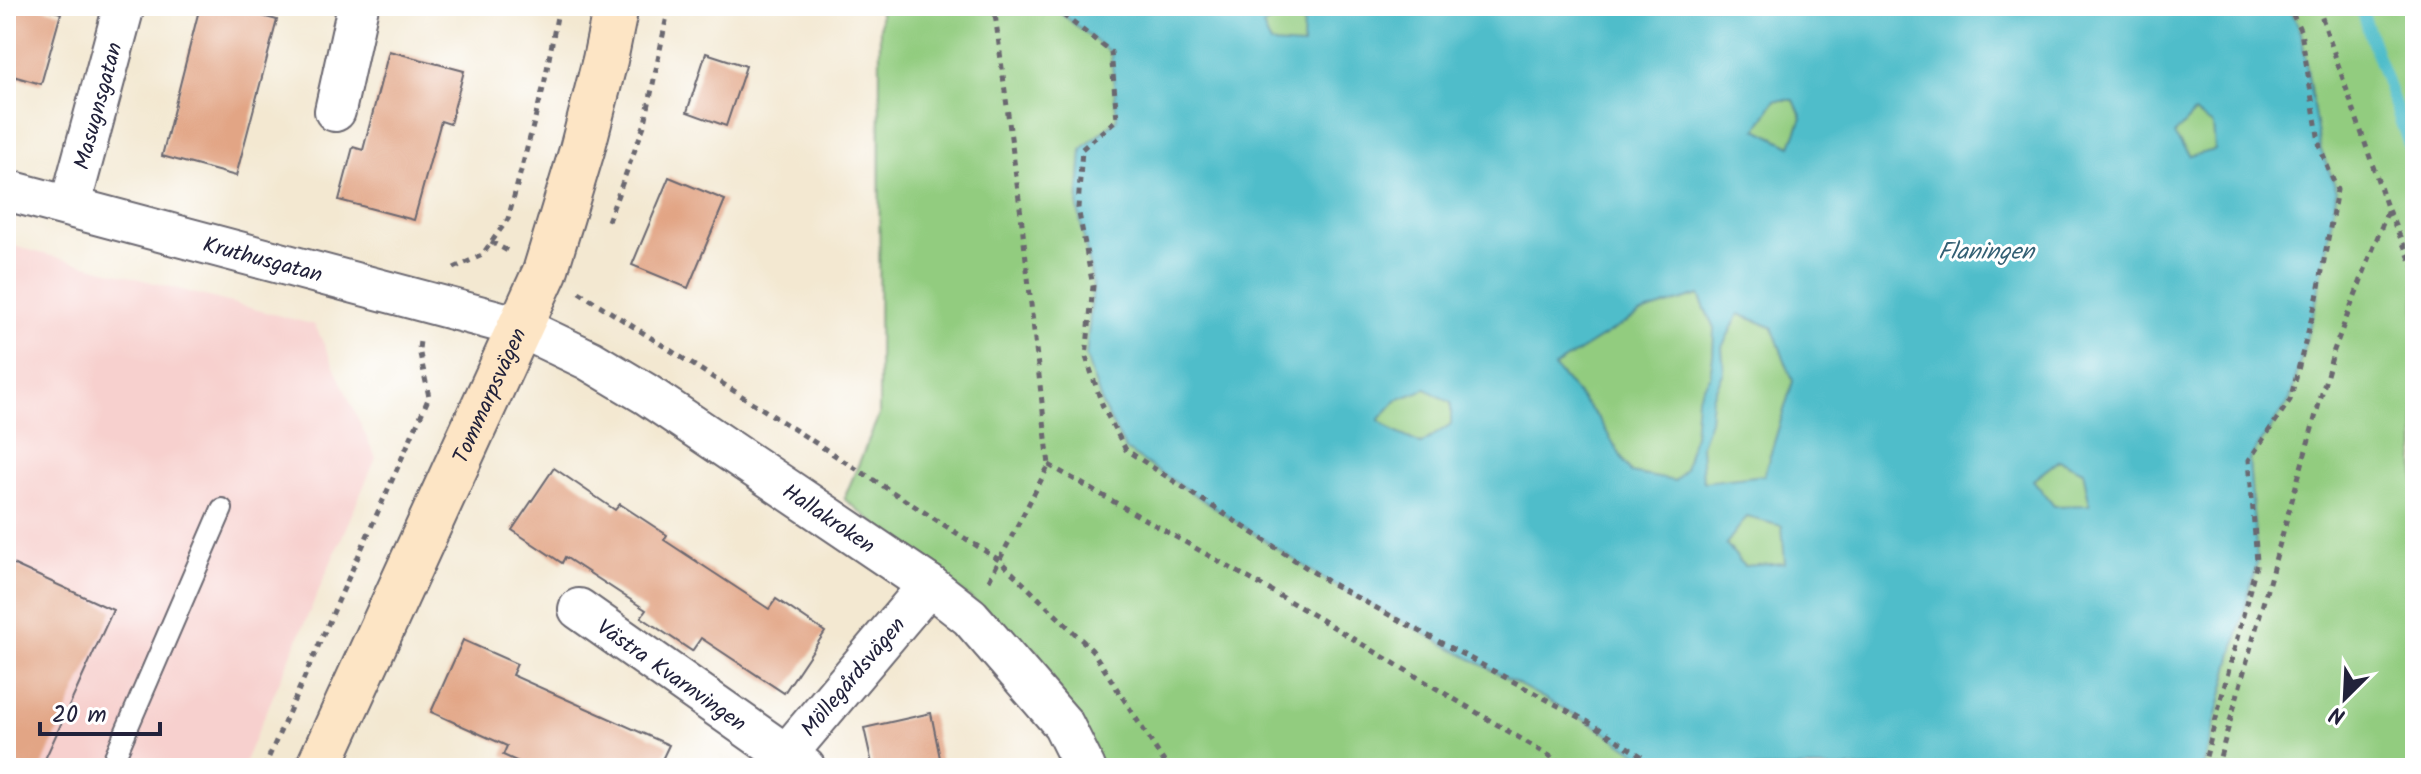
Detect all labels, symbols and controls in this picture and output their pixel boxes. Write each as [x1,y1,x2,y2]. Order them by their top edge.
street label: Masugnsgatan [66,39,133,174]
street label: Kruthusgatan [199,228,326,294]
water label: Flaningen [1938,233,2036,272]
street label: Tommarpsvägen [445,323,537,470]
street label: Hallakroken [774,476,882,564]
street label: Möllegårdsvägen [793,610,915,746]
street label: Västra Kvarnvingen [589,612,753,742]
north arrow [2305,658,2385,738]
scale bar [40,686,160,736]
text: N [2324,695,2351,733]
text: 20 m [52,696,107,735]

